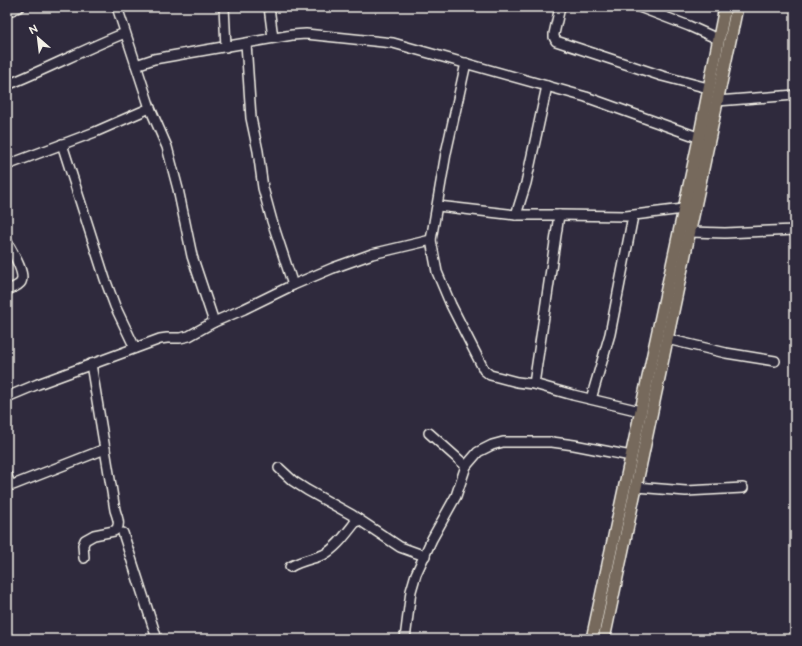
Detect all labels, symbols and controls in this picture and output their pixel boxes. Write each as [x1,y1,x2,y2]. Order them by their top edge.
north arrow [18,18,58,58]
text: N [27,22,40,37]

